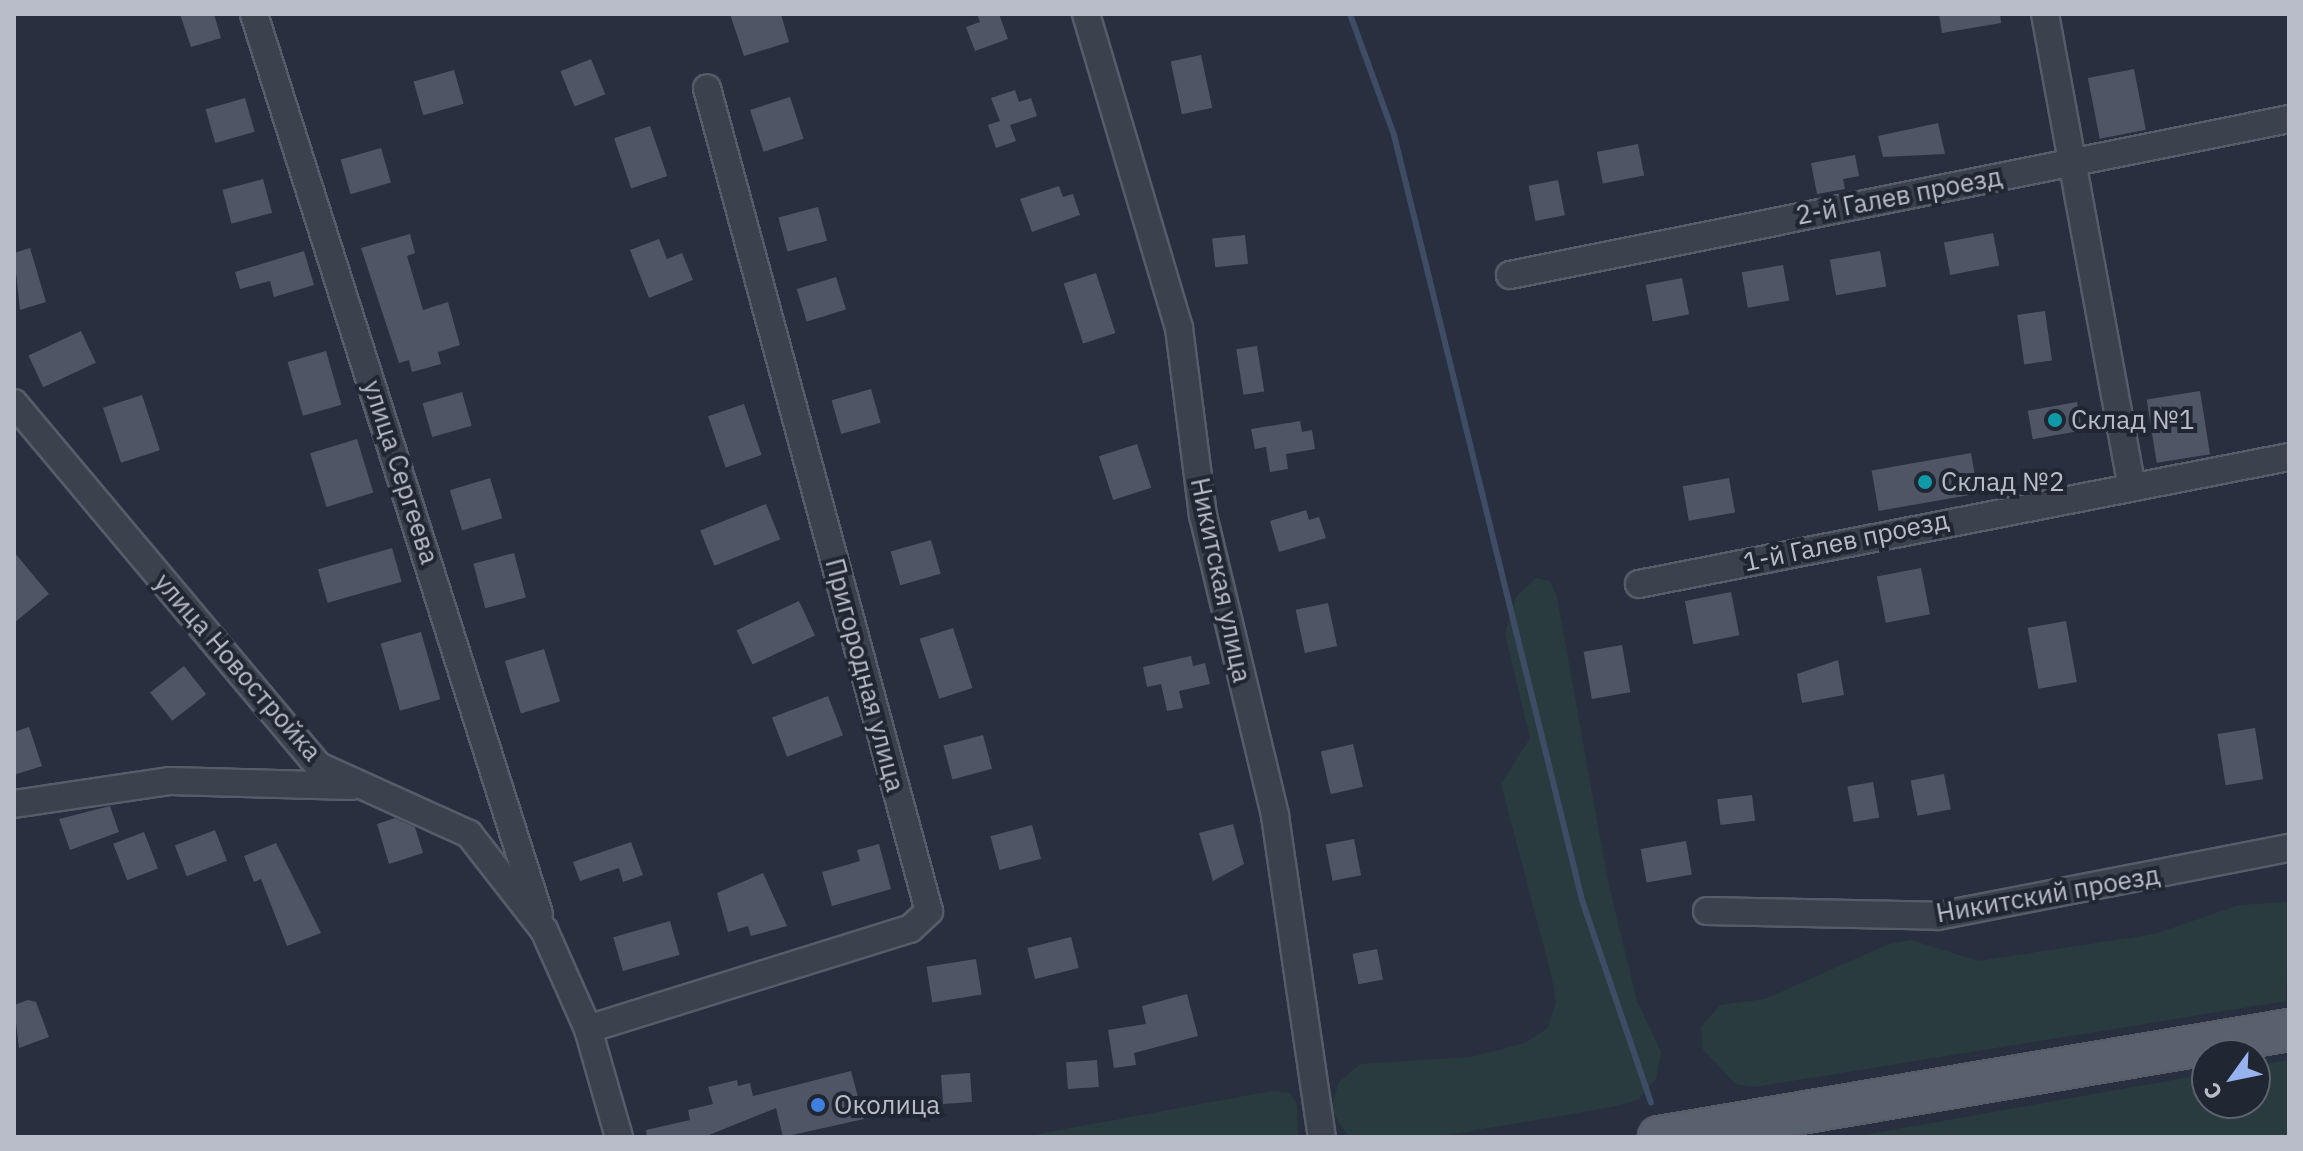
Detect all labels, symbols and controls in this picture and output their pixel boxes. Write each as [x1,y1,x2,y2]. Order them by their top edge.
street label: 2-й Галев проезд [1793,161,2005,231]
street label: улица Сергеева [357,376,445,568]
place label: Склад №1 [2071,404,2195,436]
marker: Склад №1 [2046,411,2064,429]
place label: Склад №2 [1941,466,2065,498]
marker: Склад №2 [1916,473,1934,491]
street label: Никитская улица [1184,475,1258,685]
street label: 1-й Галев проезд [1740,504,1952,578]
street label: Пригородная улица [819,555,911,795]
street label: улица Новостройка [148,567,328,767]
street label: Никитский проезд [1934,859,2162,929]
north arrow [2191,1039,2271,1119]
text: С [2196,1077,2228,1105]
place label: Околица [834,1089,940,1121]
marker: Околица [809,1096,827,1114]

